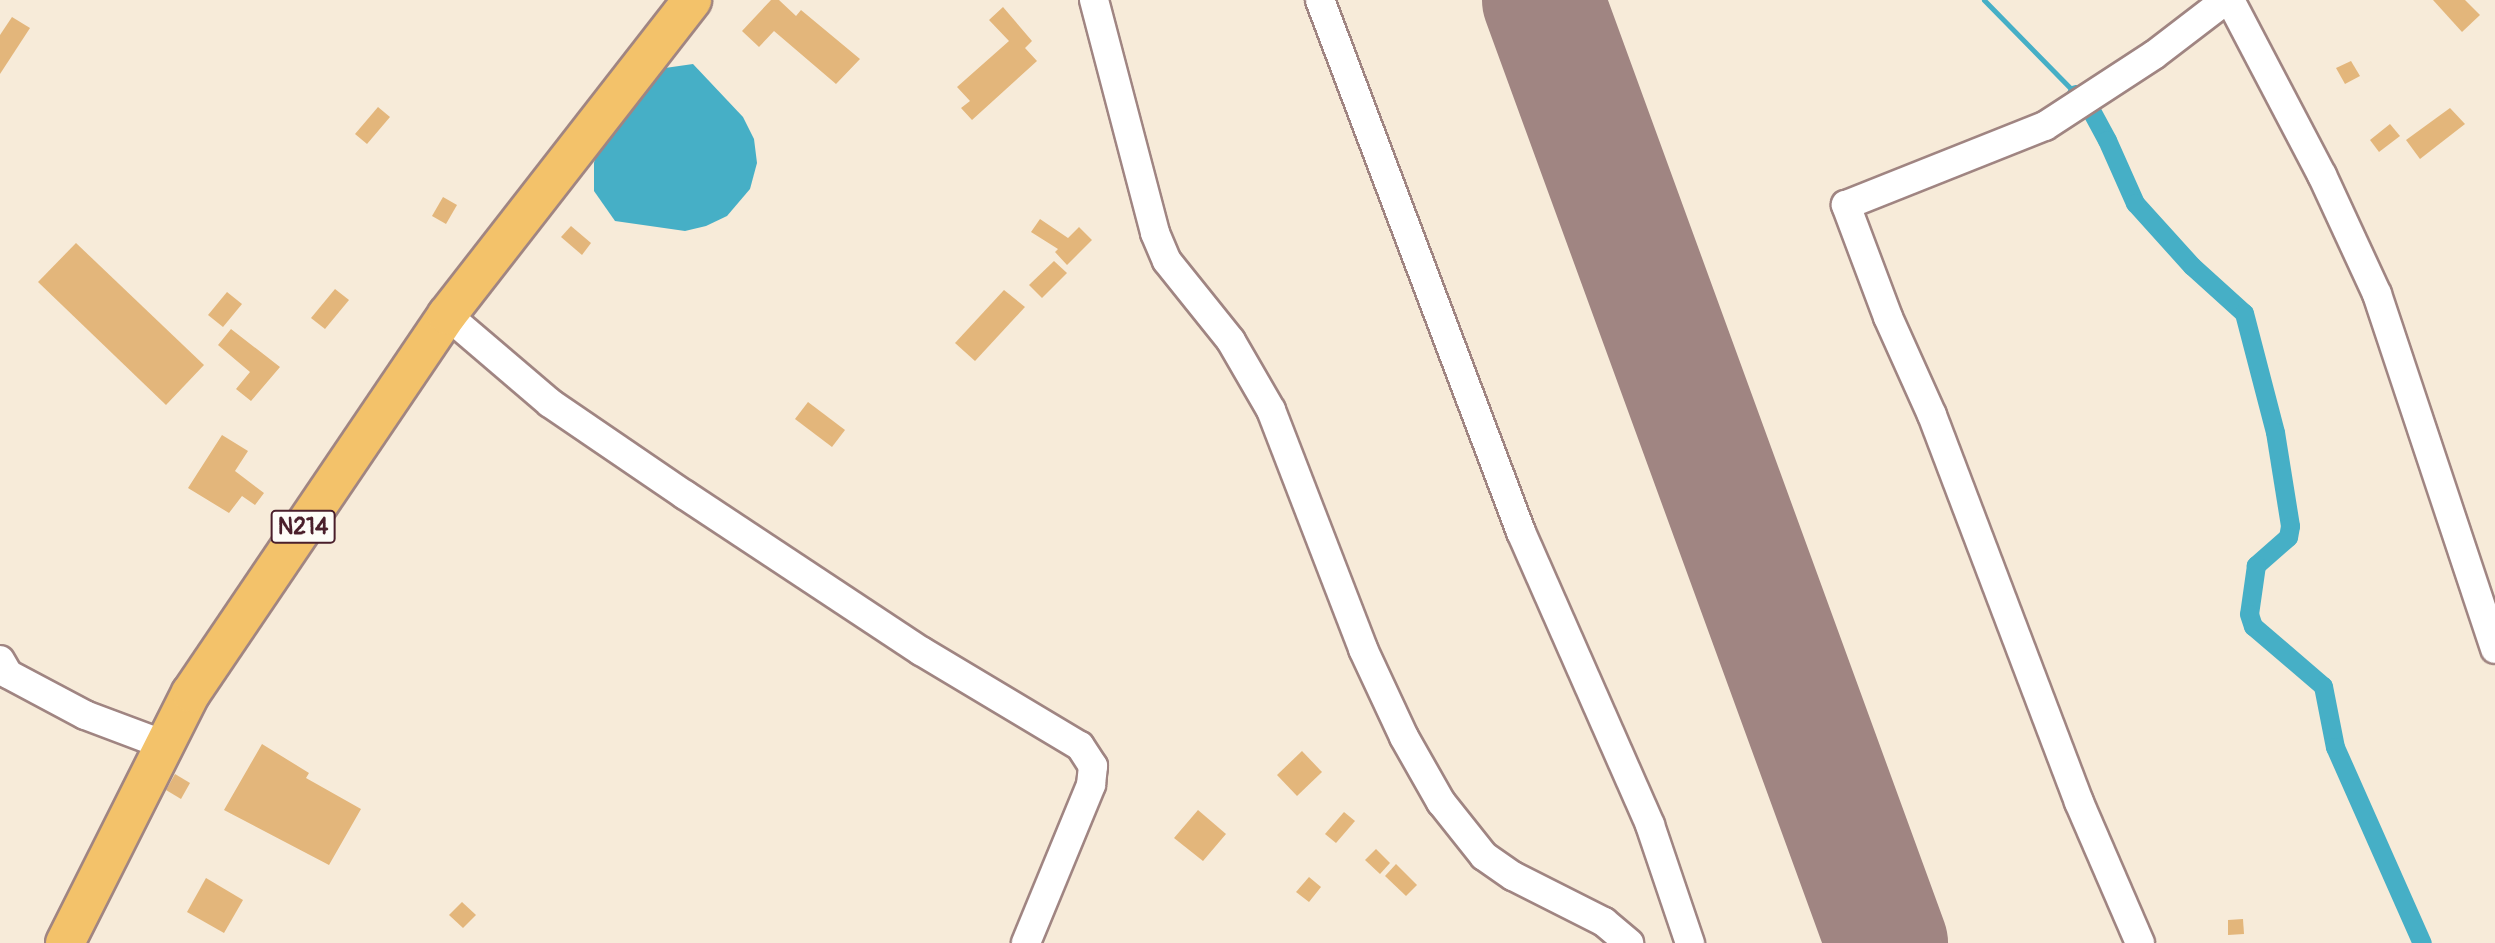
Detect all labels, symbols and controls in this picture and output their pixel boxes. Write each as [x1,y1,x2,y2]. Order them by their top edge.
road number: N214 [270,508,336,547]

